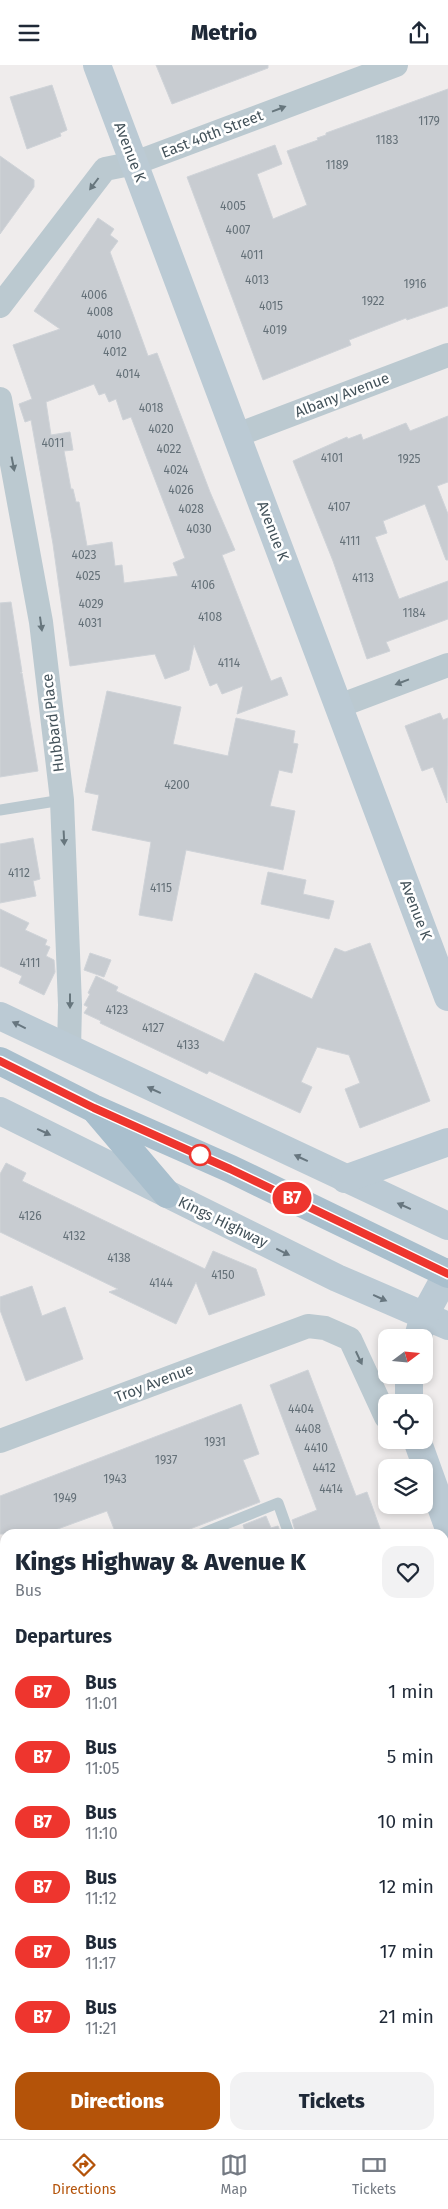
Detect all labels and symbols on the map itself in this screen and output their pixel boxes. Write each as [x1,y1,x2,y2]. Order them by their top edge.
one-way arrow [271,105,286,112]
street label: East 40th Street [159,106,266,162]
house number: 1179 [418,114,440,128]
street label: Avenue K [110,120,150,185]
house number: 1183 [376,133,398,147]
house number: 1189 [326,158,348,172]
one-way arrow [88,177,99,190]
house number: 4005 [220,199,246,213]
house number: 4007 [226,223,250,237]
house number: 4011 [240,248,264,262]
house number: 4013 [245,273,269,287]
house number: 1916 [404,277,426,291]
house number: 4006 [81,288,107,302]
house number: 1922 [361,294,385,308]
house number: 4015 [259,299,283,313]
house number: 4008 [87,305,114,319]
house number: 4019 [263,323,287,337]
house number: 4010 [97,328,122,342]
house number: 4012 [103,345,127,359]
house number: 4014 [116,367,141,381]
street label: Albany Avenue [292,369,392,421]
house number: 4018 [139,401,164,415]
house number: 4020 [148,422,174,436]
house number: 4011 [41,436,65,450]
house number: 4022 [157,442,181,456]
house number: 4101 [321,451,343,465]
house number: 1925 [397,452,421,466]
one-way arrow [10,457,18,473]
house number: 4024 [164,463,189,477]
house number: 4026 [168,483,194,497]
street label: Avenue K [253,499,293,564]
house number: 4107 [328,500,350,514]
house number: 4028 [178,502,204,516]
house number: 4030 [186,522,212,536]
house number: 4111 [340,534,360,548]
house number: 4023 [72,548,96,562]
house number: 4025 [76,569,100,583]
house number: 4113 [352,571,374,585]
house number: 4106 [191,578,215,592]
house number: 4029 [78,597,104,611]
house number: 1184 [402,606,426,620]
house number: 4108 [198,610,222,624]
house number: 4031 [78,616,102,630]
one-way arrow [37,617,45,633]
house number: 4114 [218,656,241,670]
street label: Hubbard Place [38,673,68,773]
one-way arrow [395,679,410,686]
house number: 4200 [164,778,190,792]
one-way arrow [60,830,68,846]
house number: 4112 [8,866,30,880]
street label: Avenue K [396,878,436,943]
house number: 4115 [150,881,172,895]
house number: 4111 [20,956,40,970]
one-way arrow [66,993,74,1009]
house number: 4123 [106,1003,128,1017]
one-way arrow [11,1021,26,1030]
house number: 4127 [142,1021,164,1035]
house number: 4133 [177,1038,199,1052]
one-way arrow [146,1085,161,1094]
one-way arrow [37,1128,51,1136]
unlabelled marker [189,1144,211,1166]
one-way arrow [294,1154,308,1162]
line badge: B7 [270,1182,314,1214]
street label: Kings Highway [175,1193,271,1252]
one-way arrow [397,1201,411,1209]
house number: 4126 [18,1209,42,1223]
house number: 4132 [63,1229,85,1243]
one-way arrow [276,1248,290,1256]
house number: 4138 [107,1251,131,1265]
house number: 4150 [211,1268,235,1282]
house number: 4144 [149,1276,173,1290]
one-way arrow [373,1294,387,1302]
north arrow [378,1329,432,1384]
one-way arrow [356,1351,364,1365]
street label: Troy Avenue [112,1360,196,1406]
house number: 4404 [288,1402,315,1416]
house number: 4408 [295,1422,321,1436]
house number: 1931 [204,1435,226,1449]
house number: 4410 [304,1441,328,1455]
house number: 1937 [155,1453,177,1467]
house number: 4412 [312,1461,336,1475]
house number: 1943 [103,1472,127,1486]
house number: 4414 [319,1482,343,1496]
house number: 1949 [53,1491,77,1505]

